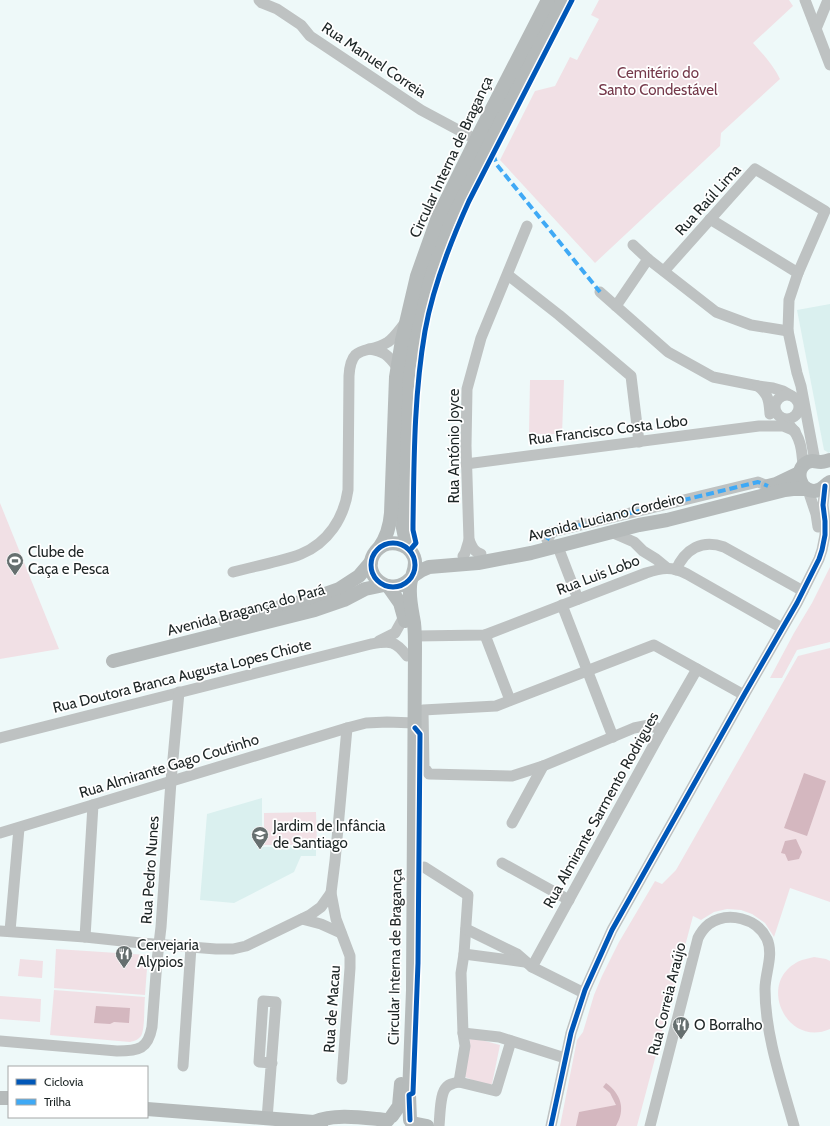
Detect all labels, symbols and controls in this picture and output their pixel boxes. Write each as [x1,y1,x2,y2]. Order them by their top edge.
street label: Rua Manuel Correia [318,18,430,102]
park label: Cemitério do Santo Condestável [598,64,718,99]
street label: Circular Interna de Bragança [406,73,497,241]
street label: Rua Raúl Lima [671,160,745,239]
street label: Rua António Joyce [445,388,463,503]
street label: Rua Francisco Costa Lobo [527,411,689,449]
street label: Avenida Luciano Cordeiro [526,489,686,545]
place label: Clube de Caça e Pesca [28,543,110,578]
sports icon: Clube de Caça e Pesca [5,551,25,576]
street label: Rua Luis Lobo [554,551,642,599]
street label: Avenida Bragança do Pará [165,580,328,640]
street label: Rua Doutora Branca Augusta Lopes Chiote [51,635,313,717]
street label: Rua Almirante Sarmento Rodrigues [539,709,663,911]
street label: Rua Almirante Gago Coutinho [77,730,261,802]
street label: Rua Pedro Nunes [137,815,163,925]
place label: Jardim de Infância de Santiago [272,817,386,852]
school or university icon: Jardim de Infância de Santiago [250,825,270,850]
street label: Circular Interna de Bragança [384,868,406,1045]
place label: Cervejaria Alypios [137,936,200,971]
street label: Rua Correia Araújo [644,941,690,1057]
restaurant icon: Cervejaria Alypios [114,944,134,969]
street label: Rua de Macau [320,965,344,1053]
restaurant icon: O Borralho [671,1015,691,1040]
place label: O Borralho [694,1016,763,1034]
legend [8,1066,148,1118]
text: Ciclovia [44,1074,83,1089]
text: Trilha [44,1094,71,1109]

